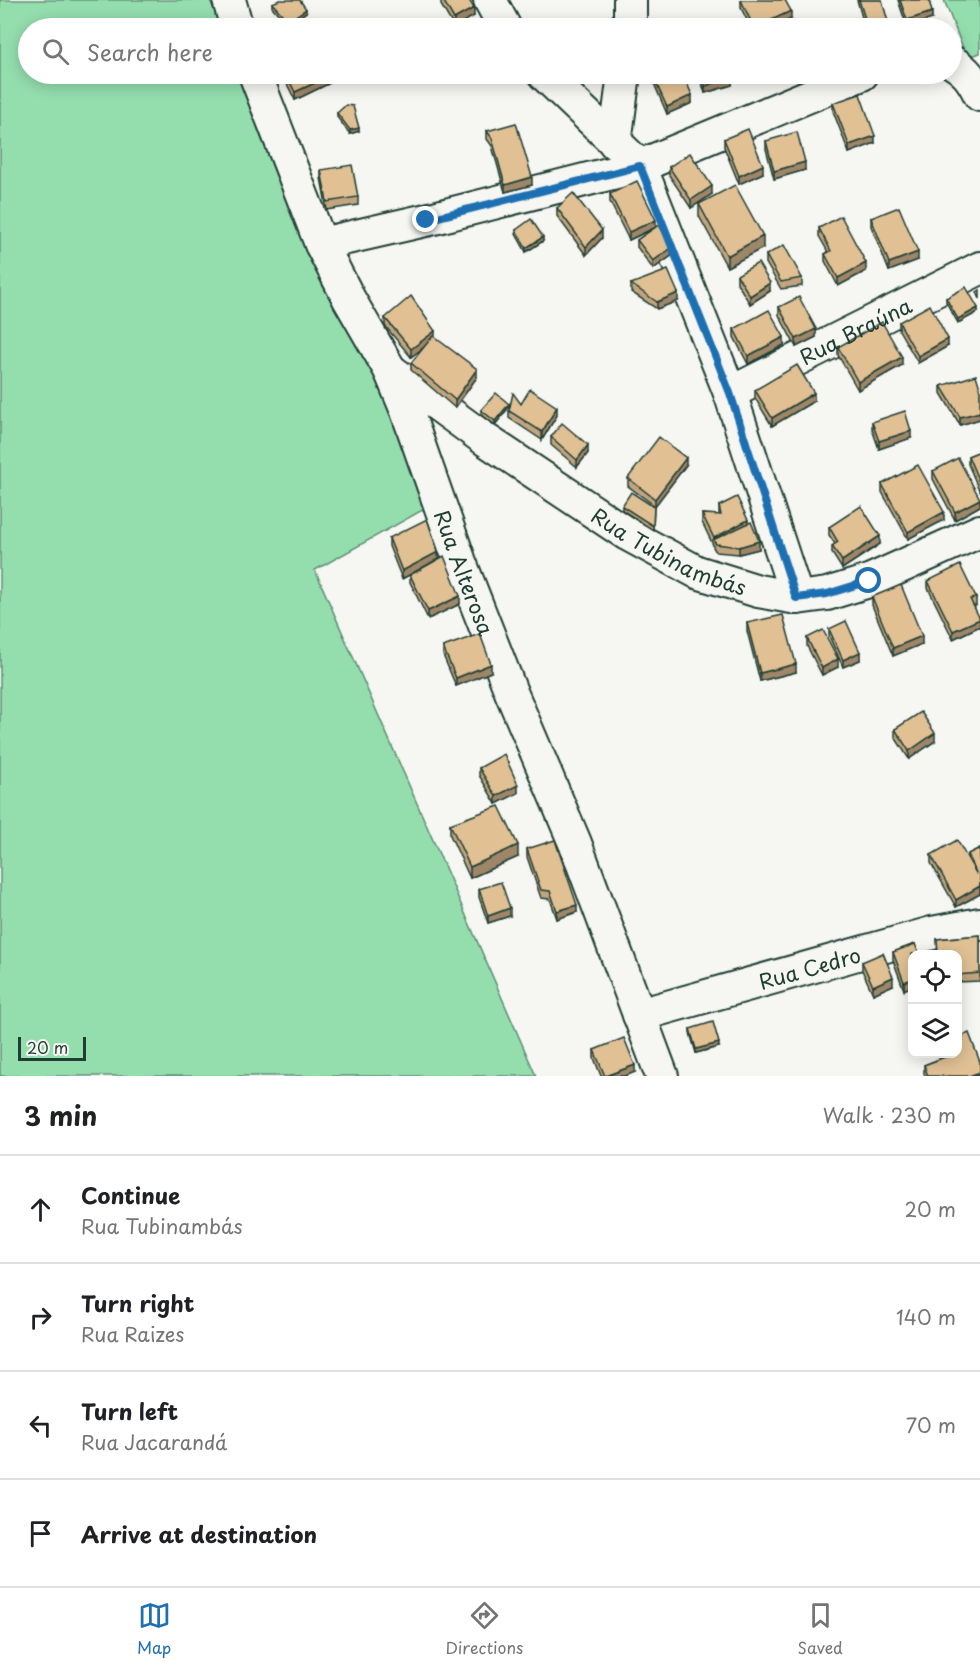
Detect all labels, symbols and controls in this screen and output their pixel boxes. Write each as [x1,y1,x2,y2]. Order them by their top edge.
search box [18,18,962,84]
icon: search [39,35,72,68]
text: Search here [87,35,213,68]
route end [412,206,438,232]
street label: Rua Braúna [794,289,917,372]
street label: Rua Tubinambás [585,499,750,602]
street label: Rua Alterosa [427,505,503,640]
route start [855,567,881,593]
street label: Rua Cedro [755,938,864,997]
map controls [908,950,962,1058]
button: locate [908,950,962,1004]
button: layers [908,1004,962,1058]
scale bar [18,1034,86,1062]
text: 20 m [27,1035,68,1059]
text: 3 min [24,1096,97,1135]
text: Walk · 230 m [823,1100,956,1130]
text: Continue [81,1178,180,1211]
icon: ahead [24,1193,57,1226]
text: 20 m [904,1194,956,1224]
text: Rua Tubinambás [81,1211,243,1241]
text: Turn right [81,1286,194,1319]
icon: right [24,1301,57,1334]
text: 140 m [896,1302,956,1332]
text: Rua Raizes [81,1319,184,1349]
text: Turn left [81,1394,178,1427]
icon: left [24,1409,57,1442]
text: 70 m [906,1410,956,1440]
text: Rua Jacarandá [81,1427,227,1457]
icon: arrive [24,1517,57,1550]
text: Arrive at destination [81,1517,317,1550]
tab: Map [137,1599,171,1659]
tab: Directions [445,1599,523,1659]
tab: Saved [797,1599,843,1659]

